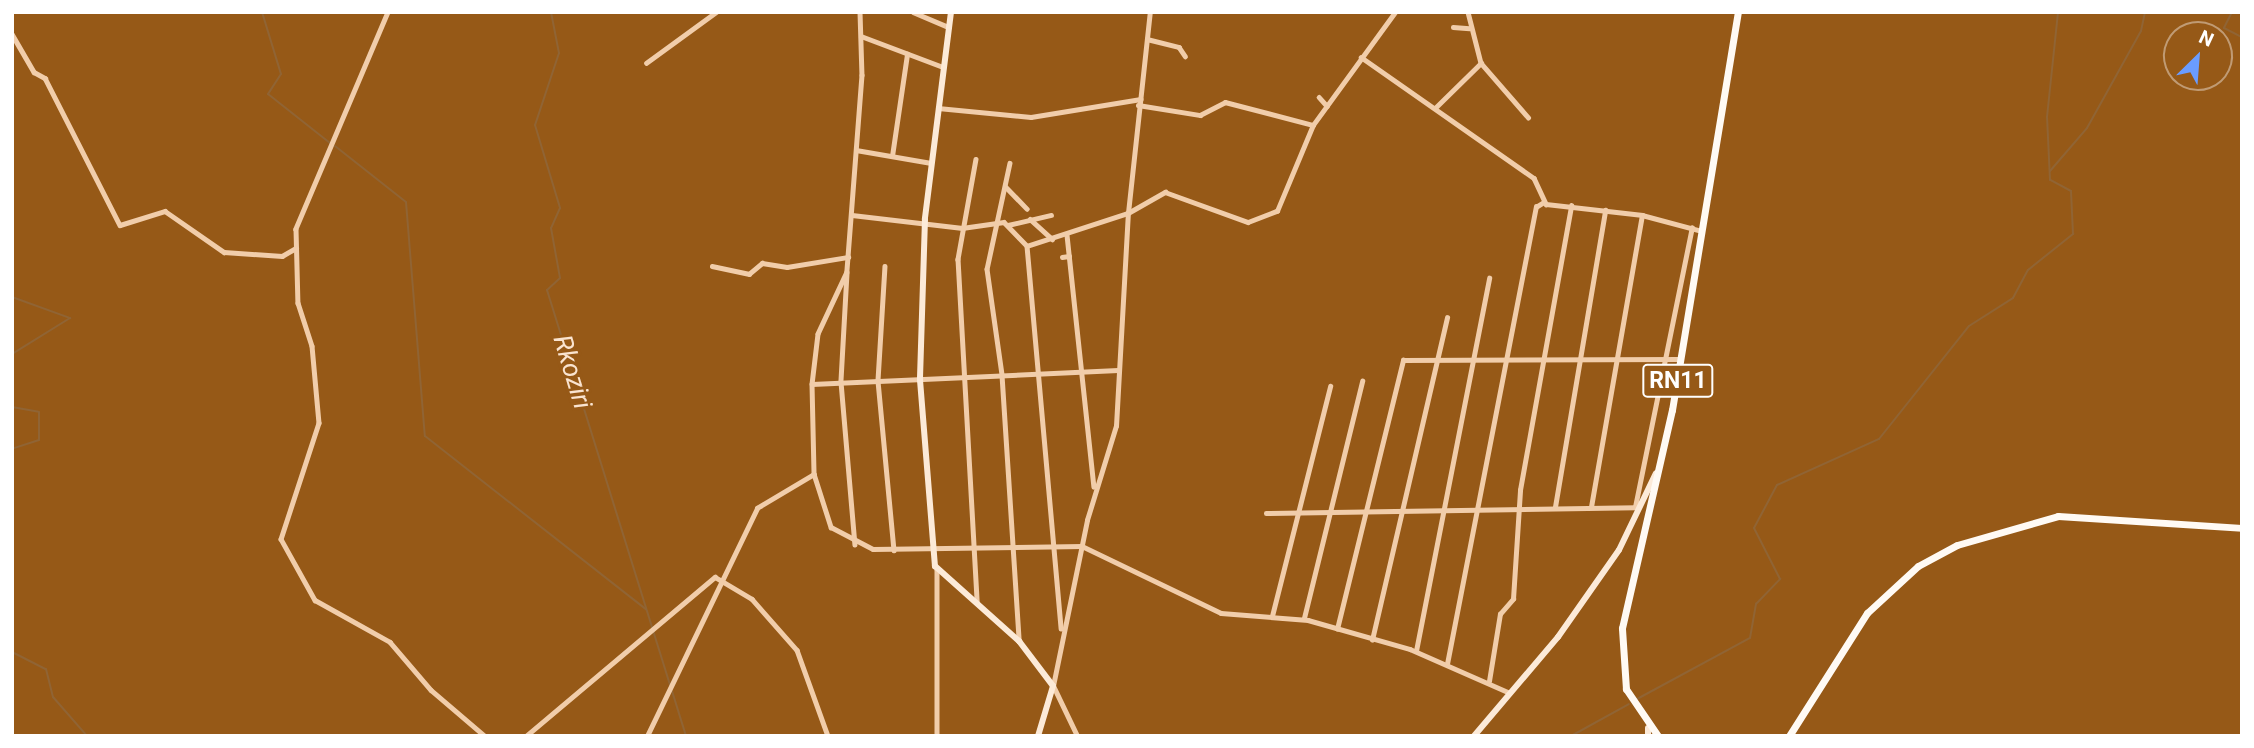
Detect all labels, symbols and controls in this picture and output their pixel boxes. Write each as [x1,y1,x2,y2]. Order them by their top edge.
north arrow [2163,21,2233,91]
text: N [2195,25,2217,52]
water label: Rkoziri [546,331,598,413]
road number: RN11 [1641,362,1715,400]

